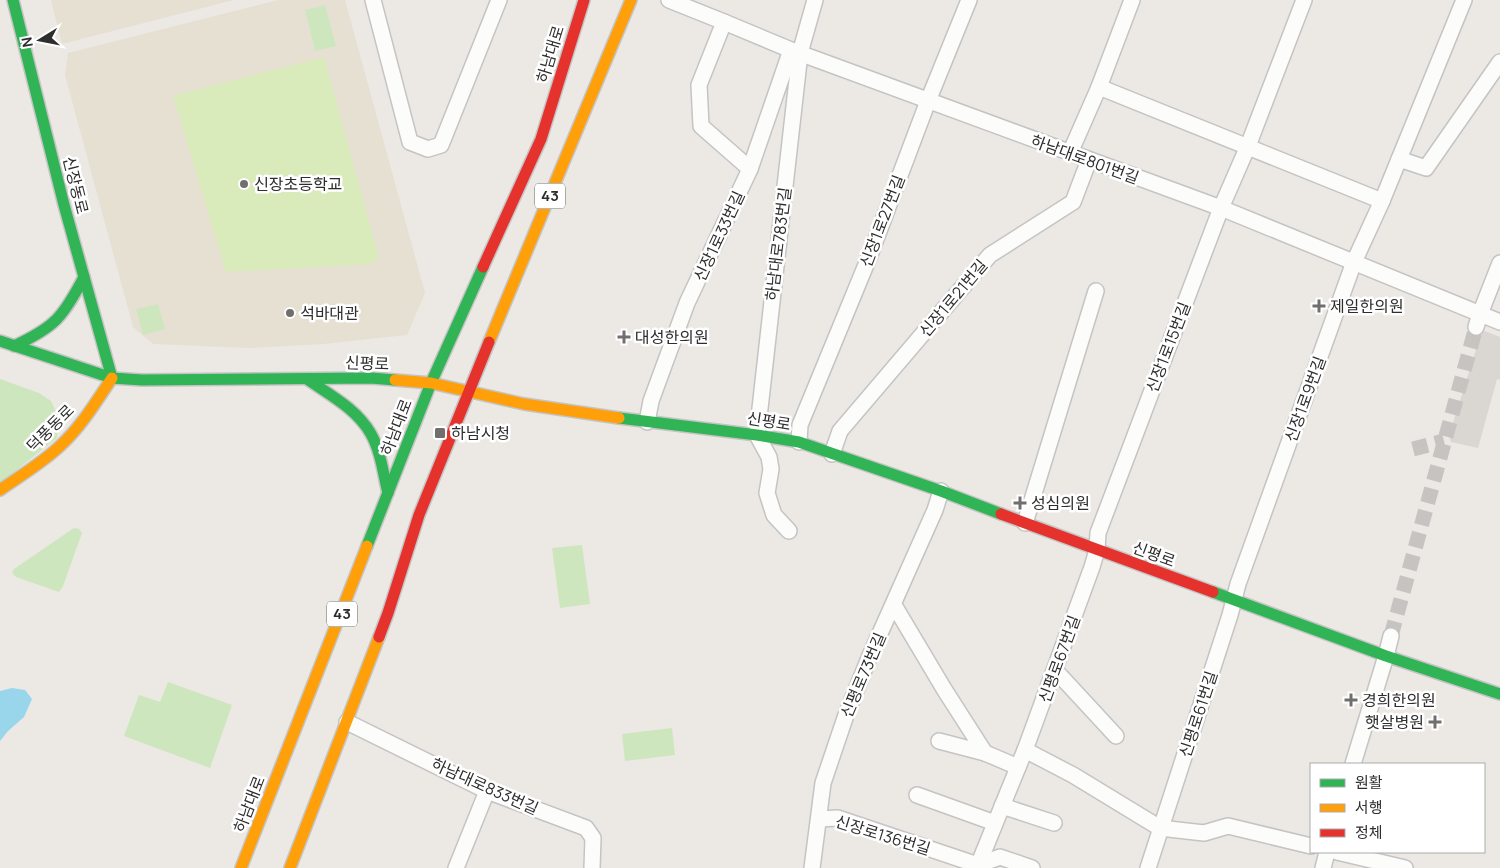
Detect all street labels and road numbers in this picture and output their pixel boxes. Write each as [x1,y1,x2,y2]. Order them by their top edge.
street label: 하남대로 [531,22,569,85]
street label: 하남대로801번길 [1028,129,1142,189]
street label: 신장동로 [58,154,94,216]
street label: 신장1로27번길 [854,172,910,270]
road number: 43 [535,184,565,208]
street label: 하남대로783번길 [760,186,796,302]
street label: 신장1로33번길 [688,187,750,285]
street label: 신장1로21번길 [914,254,992,342]
street label: 신장1로15번길 [1141,299,1195,395]
street label: 신평로 [345,351,390,375]
street label: 신장1로9번길 [1279,353,1331,445]
street label: 하남대로 [375,395,417,458]
street label: 덕풍동로 [21,399,79,457]
street label: 신평로 [745,407,793,435]
street label: 신평로 [1129,536,1179,572]
road number: 43 [327,602,357,626]
street label: 신평로67번길 [1033,612,1085,706]
street label: 신평로73번길 [835,629,891,721]
street label: 신평로61번길 [1174,668,1222,760]
street label: 하남대로833번길 [428,753,542,819]
street label: 하남대로 [228,772,270,835]
street label: 신장로136번길 [833,810,933,860]

